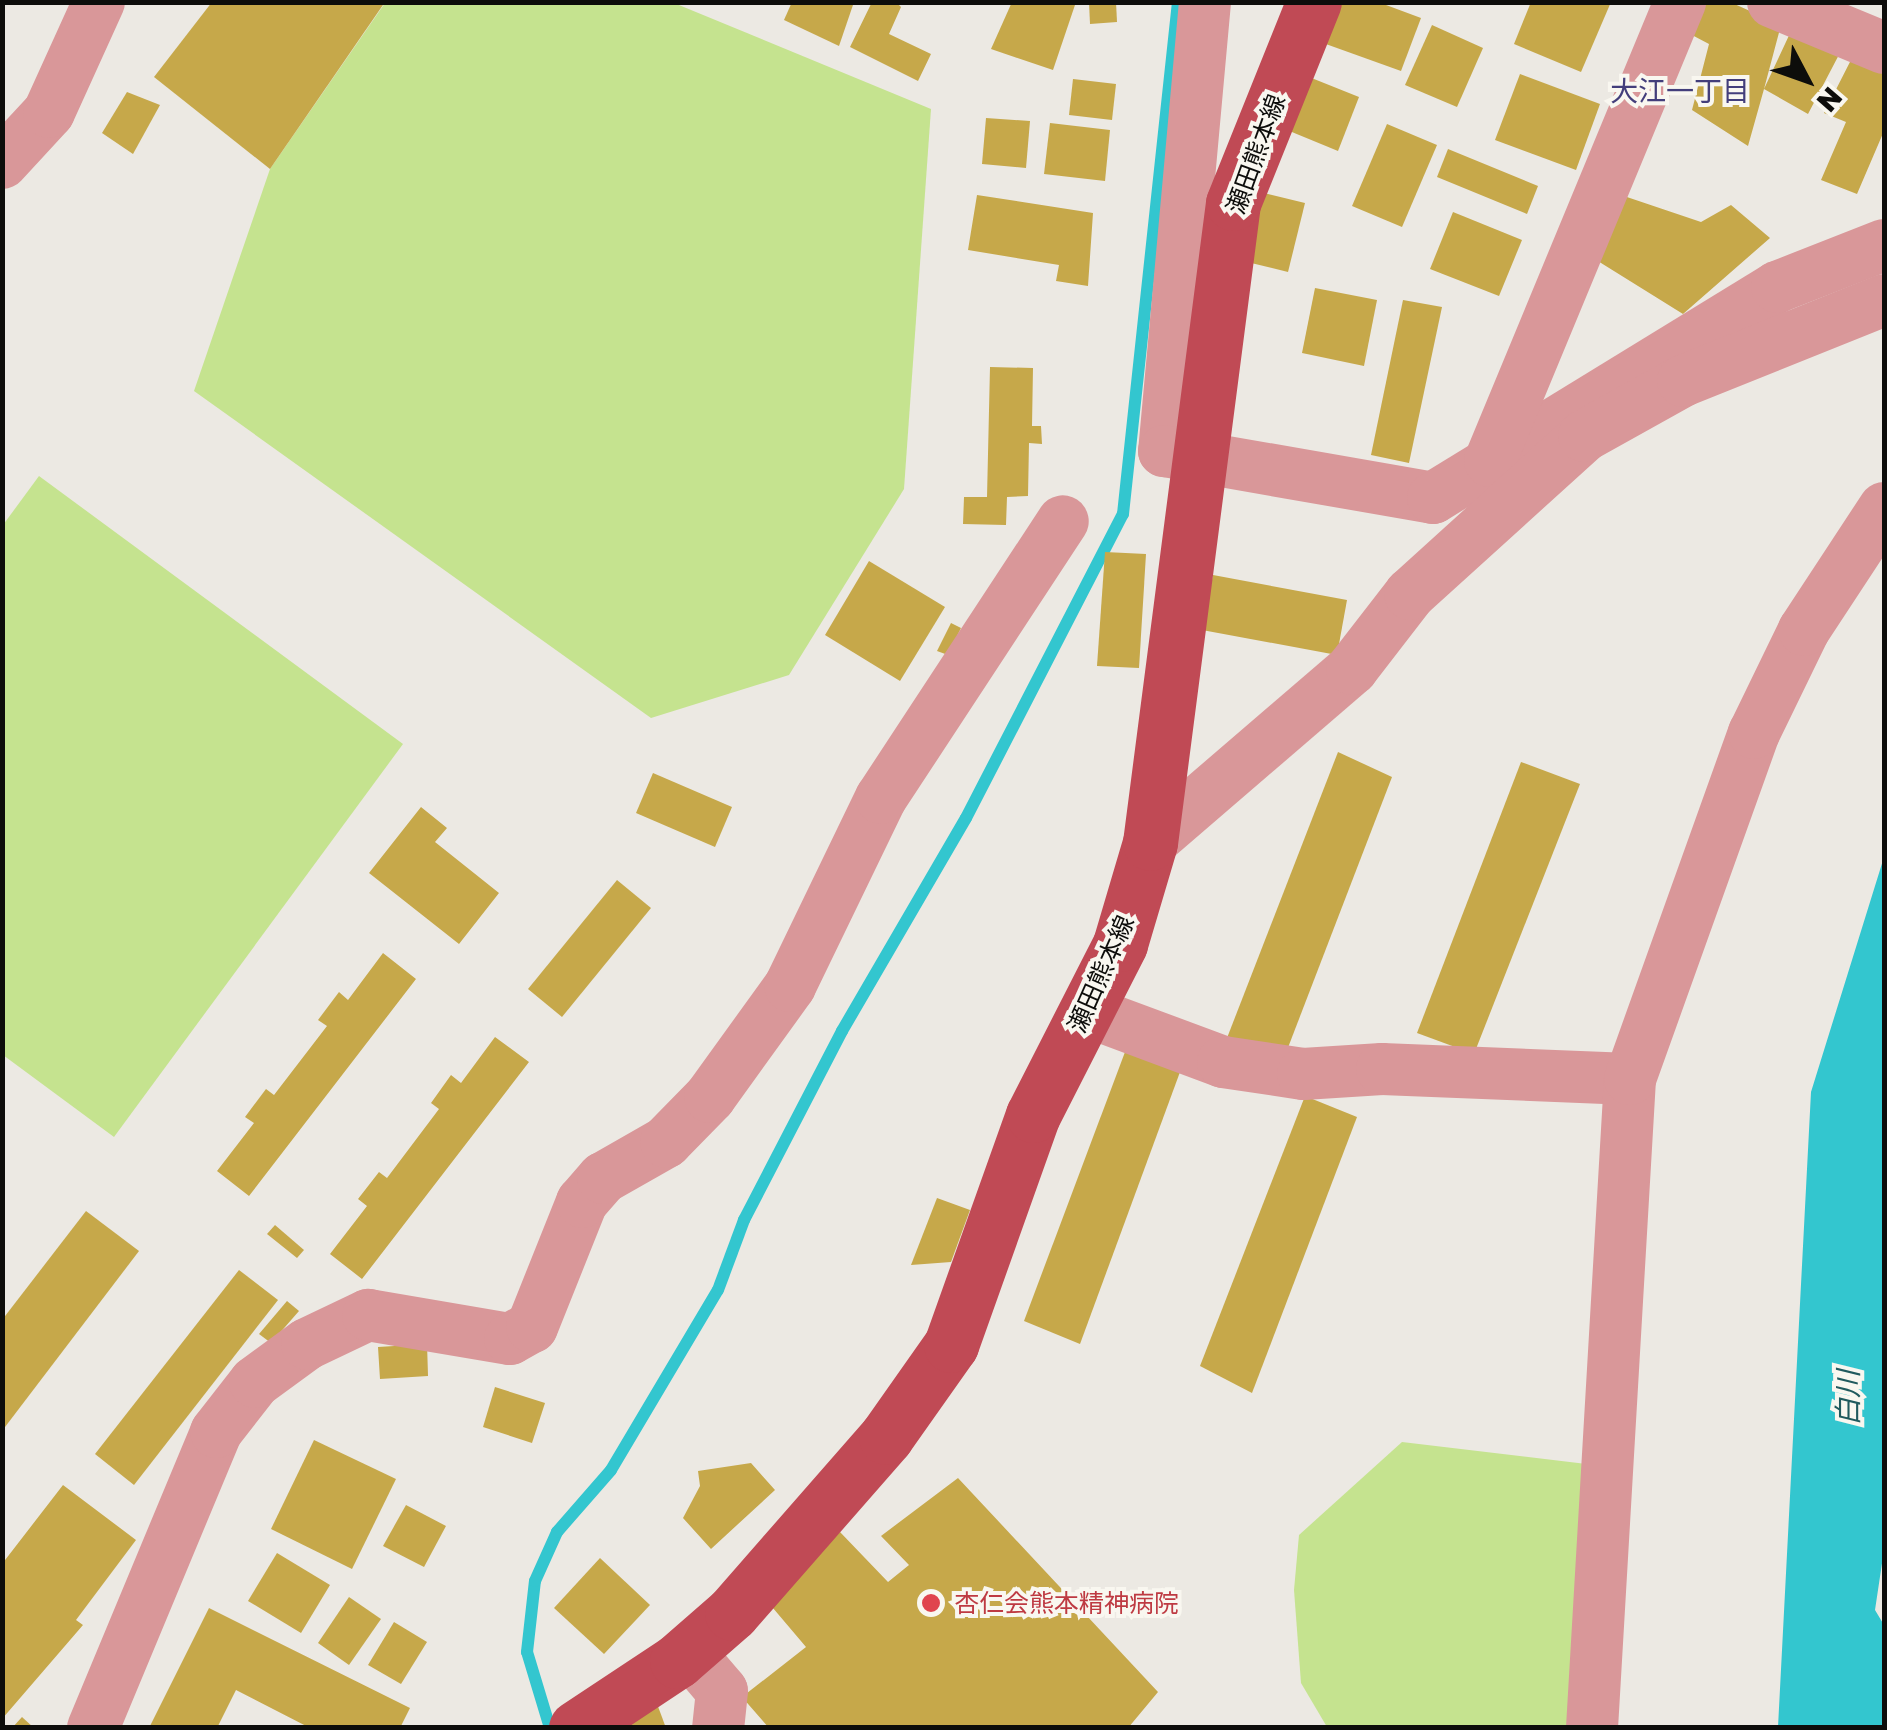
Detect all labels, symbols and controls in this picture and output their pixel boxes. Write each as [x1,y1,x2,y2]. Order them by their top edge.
north arrow [1757,30,1857,130]
district label: 大江一丁目 [1610,74,1750,108]
text: N [1811,81,1849,119]
street label: 瀬田熊本線 [1221,90,1291,218]
street label: 瀬田熊本線 [1062,911,1140,1037]
water label: 白川 [1831,1370,1865,1426]
place label: 杏仁会熊本精神病院 [954,1588,1179,1618]
marker: 杏仁会熊本精神病院 [918,1590,944,1616]

